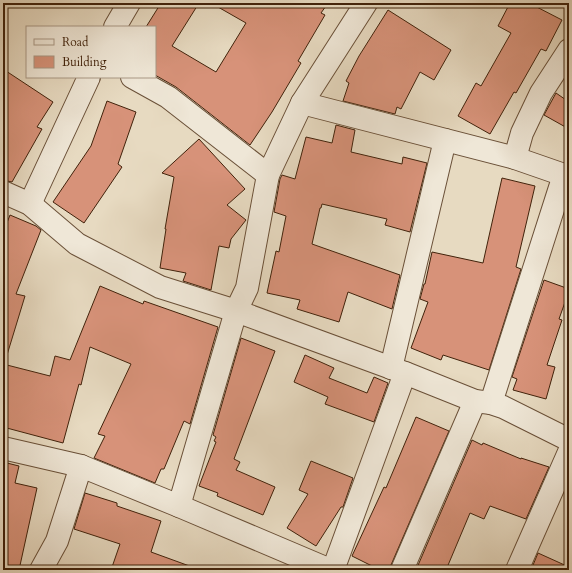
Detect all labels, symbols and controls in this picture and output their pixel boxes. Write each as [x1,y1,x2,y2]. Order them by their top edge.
legend [26,26,156,78]
text: Road [62,34,89,50]
text: Building [62,54,107,70]

